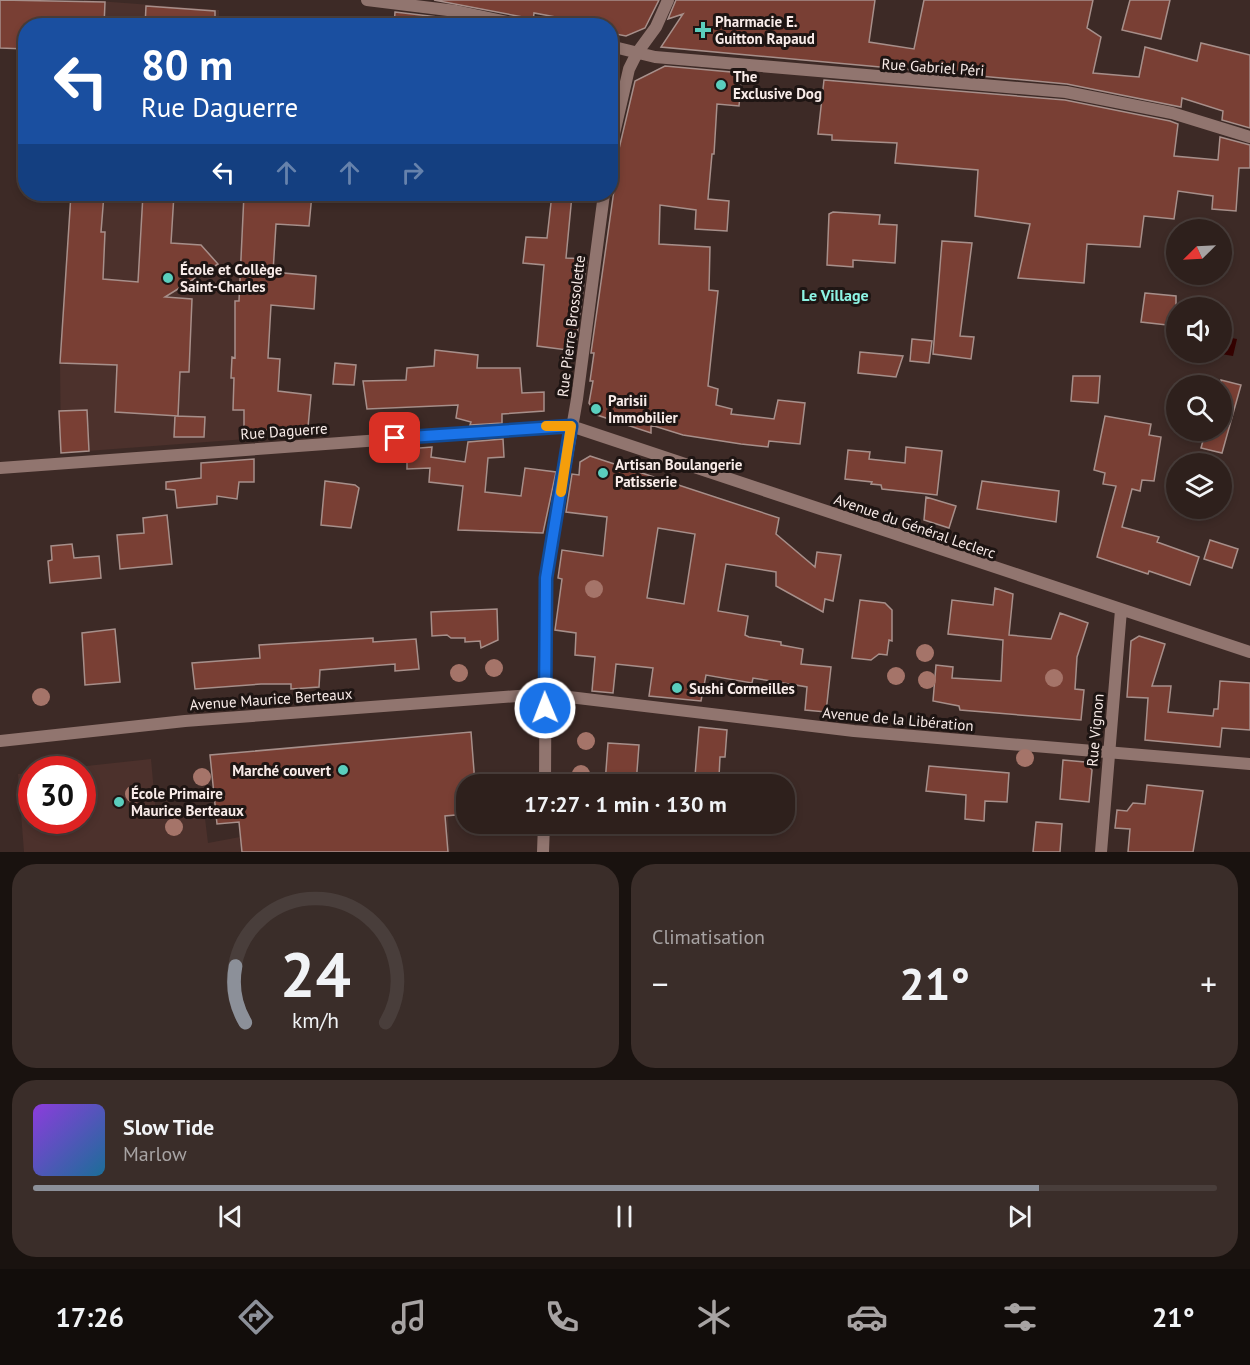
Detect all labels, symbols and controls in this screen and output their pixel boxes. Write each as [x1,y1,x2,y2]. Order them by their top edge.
place label: Pharmacie E. Guitton Rapaud [715,12,815,48]
marker: Pharmacie E. Guitton Rapaud [696,23,710,37]
text: 80 m [141,37,233,92]
icon: left [42,42,120,120]
street label: Rue Gabriel Péri [881,54,985,80]
place label: The Exclusive Dog [733,67,822,103]
marker: The Exclusive Dog [714,78,728,92]
text: Rue Daguerre [141,90,298,124]
icon: left [207,156,240,189]
icon: ahead [270,156,303,189]
icon: ahead [333,156,366,189]
icon: right [396,156,429,189]
north arrow [1166,219,1232,285]
map controls [1166,219,1232,519]
street label: Rue Pierre Brossolette [553,254,589,398]
place label: École et Collège Saint-Charles [180,260,283,296]
marker: École et Collège Saint-Charles [161,271,175,285]
district label: Le Village [801,285,869,305]
button: sound [1166,297,1232,363]
button: search [1166,375,1232,441]
place label: Parisii Immobilier [608,391,679,427]
marker: Parisii Immobilier [589,402,603,416]
pin [369,412,420,463]
street label: Rue Daguerre [240,418,328,444]
icon: arrive [378,421,411,454]
button: layers [1166,453,1232,519]
place label: Artisan Boulangerie Patisserie [615,455,743,491]
marker: Artisan Boulangerie Patisserie [596,466,610,480]
street label: Avenue du Général Leclerc [832,489,998,563]
position arrow [513,676,577,740]
place label: Sushi Cormeilles [689,679,795,698]
marker: Sushi Cormeilles [670,681,684,695]
street label: Avenue Maurice Berteaux [189,684,353,714]
street label: Rue Vignon [1082,693,1108,767]
street label: Avenue de la Libération [822,703,974,735]
speed limit sign: 30 [18,756,96,834]
place label: Marché couvert [232,761,332,780]
marker: Marché couvert [336,763,350,777]
place label: École Primaire Maurice Berteaux [131,784,244,820]
text: 17:27 · 1 min · 130 m [524,790,727,818]
marker: École Primaire Maurice Berteaux [112,795,126,809]
text: Climatisation [652,924,765,950]
text: 24 [280,933,351,1014]
text: 21° [899,954,970,1012]
text: − [652,962,669,1005]
text: + [1200,962,1217,1005]
text: km/h [292,1006,339,1034]
text: Slow Tide [123,1113,214,1141]
text: Marlow [123,1141,187,1167]
icon: previous [214,1200,247,1233]
icon: pause [608,1200,641,1233]
icon: next [1003,1200,1036,1233]
icon: directions [235,1296,277,1338]
icon: music [388,1296,430,1338]
icon: phone [541,1296,583,1338]
icon: climate [693,1296,735,1338]
icon: car [846,1296,888,1338]
icon: filters [999,1296,1041,1338]
text: 17:26 [55,1300,124,1334]
text: 21° [1152,1300,1194,1334]

